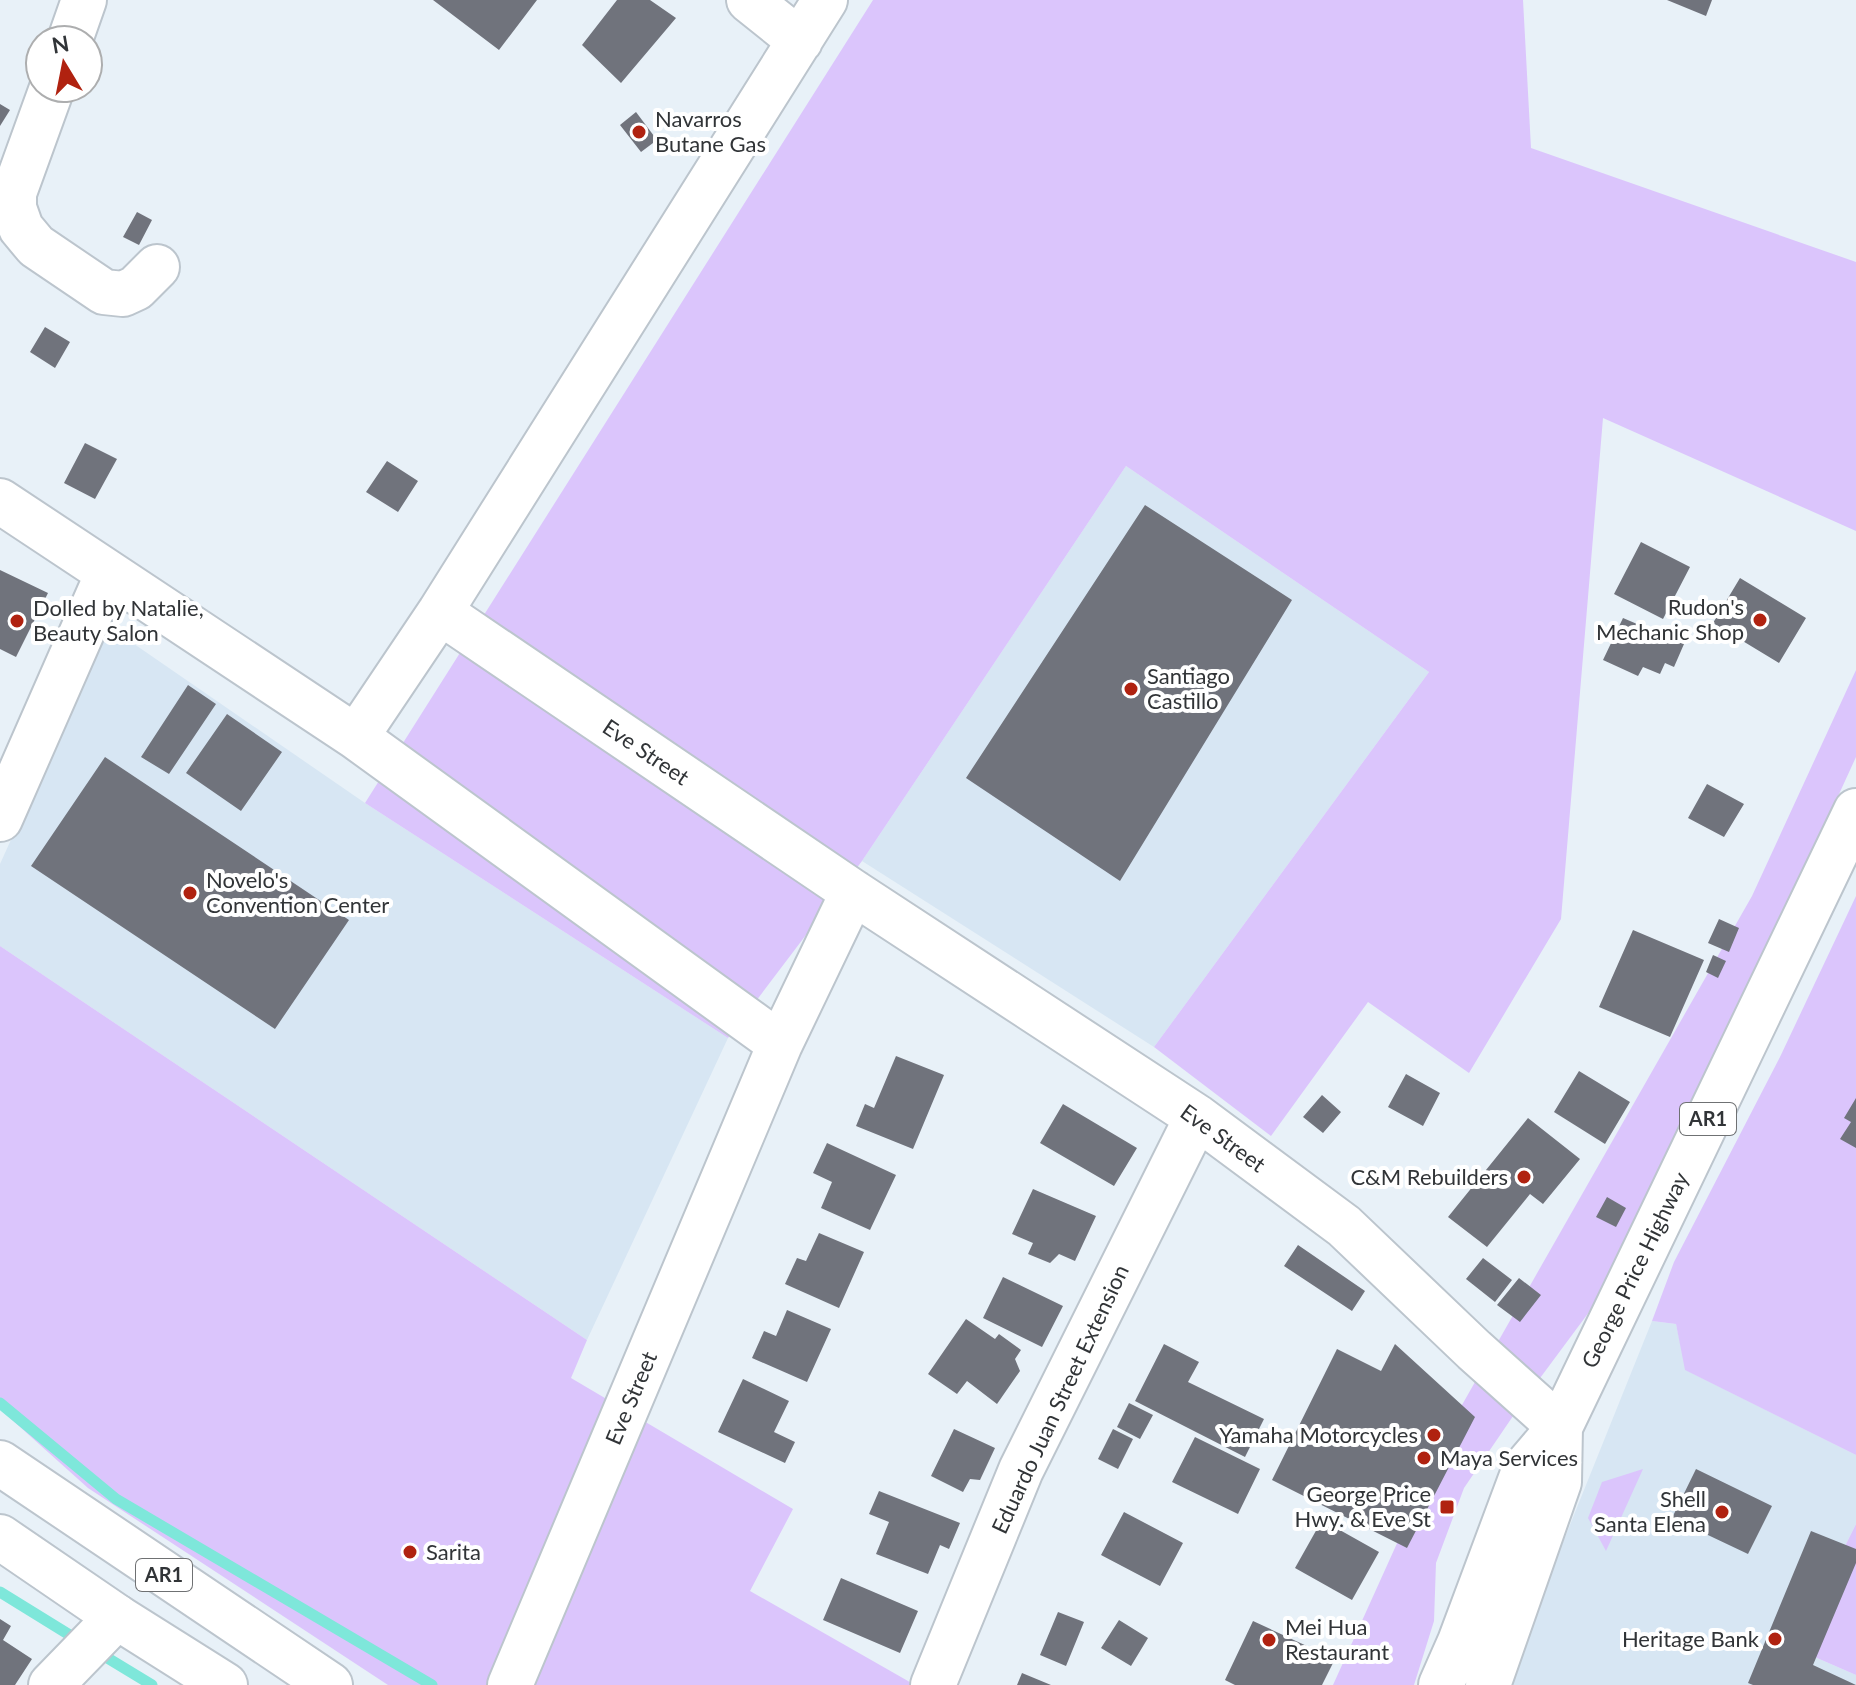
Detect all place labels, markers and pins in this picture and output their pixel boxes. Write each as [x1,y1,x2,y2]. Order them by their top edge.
place label: Navarros Butane Gas [655,105,766,157]
marker: Navarros Butane Gas [630,123,648,141]
place label: Rudon's Mechanic Shop [1596,593,1744,645]
place label: Dolled by Natalie, Beauty Salon [33,594,204,646]
marker: Rudon's Mechanic Shop [1751,611,1769,629]
marker: Dolled by Natalie, Beauty Salon [8,612,26,630]
place label: Santiago Castillo [1147,662,1230,714]
marker: Santiago Castillo [1122,680,1140,698]
place label: Novelo's Convention Center [206,866,389,918]
marker: Novelo's Convention Center [181,884,199,902]
place label: C&M Rebuilders [1350,1163,1508,1190]
marker: C&M Rebuilders [1515,1168,1533,1186]
place label: Yamaha Motorcycles [1219,1421,1418,1448]
marker: Yamaha Motorcycles [1425,1426,1443,1444]
place label: Maya Services [1440,1444,1578,1471]
marker: Maya Services [1415,1449,1433,1467]
place label: George Price Hwy. & Eve St [1295,1480,1431,1532]
place label: Shell Santa Elena [1594,1485,1706,1537]
marker: George Price Hwy. & Eve St [1438,1498,1456,1516]
marker: Shell Santa Elena [1713,1503,1731,1521]
place label: Sarita [426,1538,481,1565]
marker: Sarita [401,1543,419,1561]
place label: Mei Hua Restaurant [1285,1613,1389,1665]
place label: Heritage Bank [1622,1625,1760,1652]
marker: Heritage Bank [1766,1630,1784,1648]
marker: Mei Hua Restaurant [1260,1631,1278,1649]

